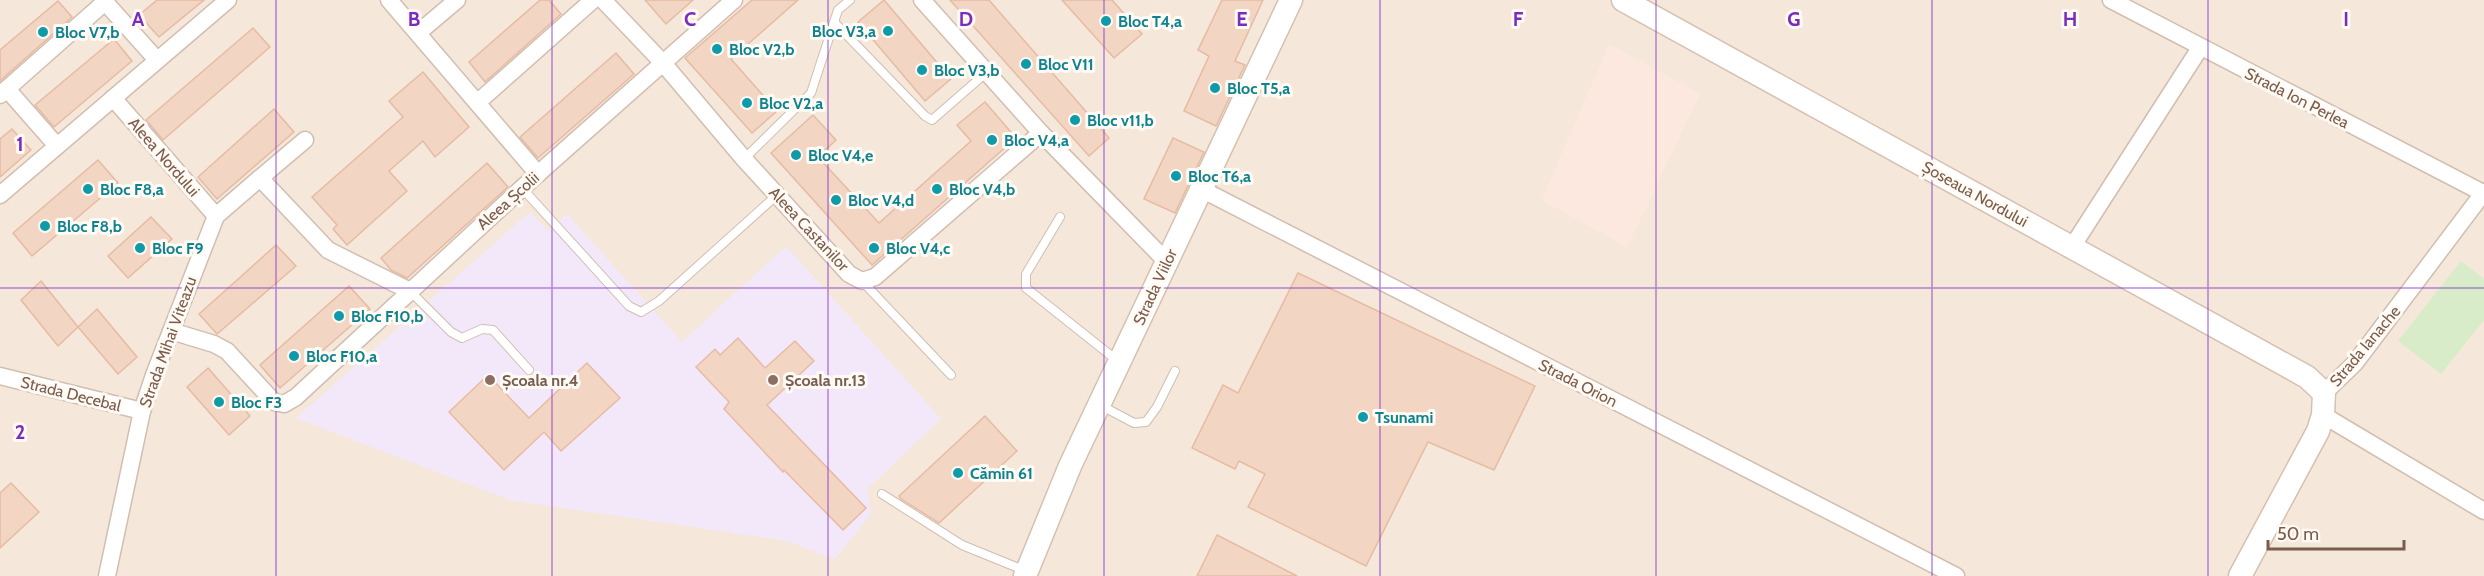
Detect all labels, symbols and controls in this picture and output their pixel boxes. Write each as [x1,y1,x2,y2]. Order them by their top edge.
text: A [132,7,145,31]
text: B [408,7,420,31]
text: C [684,7,696,31]
text: D [959,7,973,31]
text: E [1236,7,1248,31]
text: F [1513,7,1524,31]
text: G [1787,7,1801,31]
text: H [2063,7,2077,31]
text: I [2343,7,2349,31]
place label: Bloc T4,a [1118,12,1182,31]
marker: Bloc T4,a [1099,14,1113,28]
place label: Bloc V3,a [812,22,876,41]
place label: Bloc V7,b [55,23,119,42]
marker: Bloc V3,a [881,24,895,38]
marker: Bloc V7,b [36,25,50,39]
place label: Bloc V2,b [729,40,794,59]
marker: Bloc V2,b [710,42,724,56]
place label: Bloc V11 [1038,55,1094,74]
marker: Bloc V11 [1019,57,1033,71]
place label: Bloc V3,b [934,61,999,80]
marker: Bloc V3,b [915,63,929,77]
street label: Strada Ion Perlea [2242,64,2352,133]
place label: Bloc T5,a [1227,79,1290,98]
marker: Bloc T5,a [1208,81,1222,95]
place label: Bloc V2,a [759,94,823,113]
marker: Bloc V2,a [740,96,754,110]
place label: Bloc v11,b [1087,111,1154,130]
marker: Bloc v11,b [1068,113,1082,127]
street label: Aleea Nordului [124,114,204,200]
place label: Bloc V4,a [1004,131,1069,150]
text: 1 [16,132,24,156]
marker: Bloc V4,a [985,133,999,147]
place label: Bloc V4,e [808,146,873,165]
marker: Bloc V4,e [789,148,803,162]
street label: Șoseaua Nordului [1918,157,2031,232]
place label: Bloc T6,a [1188,167,1251,186]
street label: Aleea Școlii [473,168,544,235]
marker: Bloc T6,a [1169,169,1183,183]
place label: Bloc F8,a [100,180,164,199]
place label: Bloc V4,b [949,180,1015,199]
marker: Bloc F8,a [81,182,95,196]
marker: Bloc V4,b [930,182,944,196]
street label: Aleea Castanilor [765,183,853,276]
place label: Bloc V4,d [848,191,914,210]
marker: Bloc V4,d [829,193,843,207]
place label: Bloc F8,b [57,217,122,236]
marker: Bloc F8,b [38,219,52,233]
place label: Bloc F9 [152,239,203,258]
place label: Bloc V4,c [886,239,950,258]
marker: Bloc F9 [133,241,147,255]
marker: Bloc V4,c [867,241,881,255]
street label: Strada Viilor [1129,245,1181,328]
street label: Strada Mihai Viteazu [136,274,200,410]
street label: Strada Ianache [2326,302,2404,390]
place label: Bloc F10,b [351,307,423,326]
marker: Bloc F10,b [332,309,346,323]
place label: Bloc F10,a [306,347,377,366]
marker: Bloc F10,a [287,349,301,363]
street label: Strada Orion [1536,355,1621,411]
place label: Școala nr.4 [502,371,579,391]
place label: Școala nr.13 [785,371,866,391]
street label: Strada Decebal [19,372,123,416]
marker: Școala nr.4 [483,373,497,387]
marker: Școala nr.13 [766,373,780,387]
place label: Bloc F3 [231,393,282,412]
marker: Bloc F3 [212,395,226,409]
place label: Tsunami [1375,408,1433,427]
marker: Tsunami [1356,410,1370,424]
text: 2 [15,420,25,444]
place label: Cămin 61 [970,464,1033,483]
marker: Cămin 61 [951,466,965,480]
scale bar [2268,513,2404,551]
text: 50 m [2277,523,2319,545]

